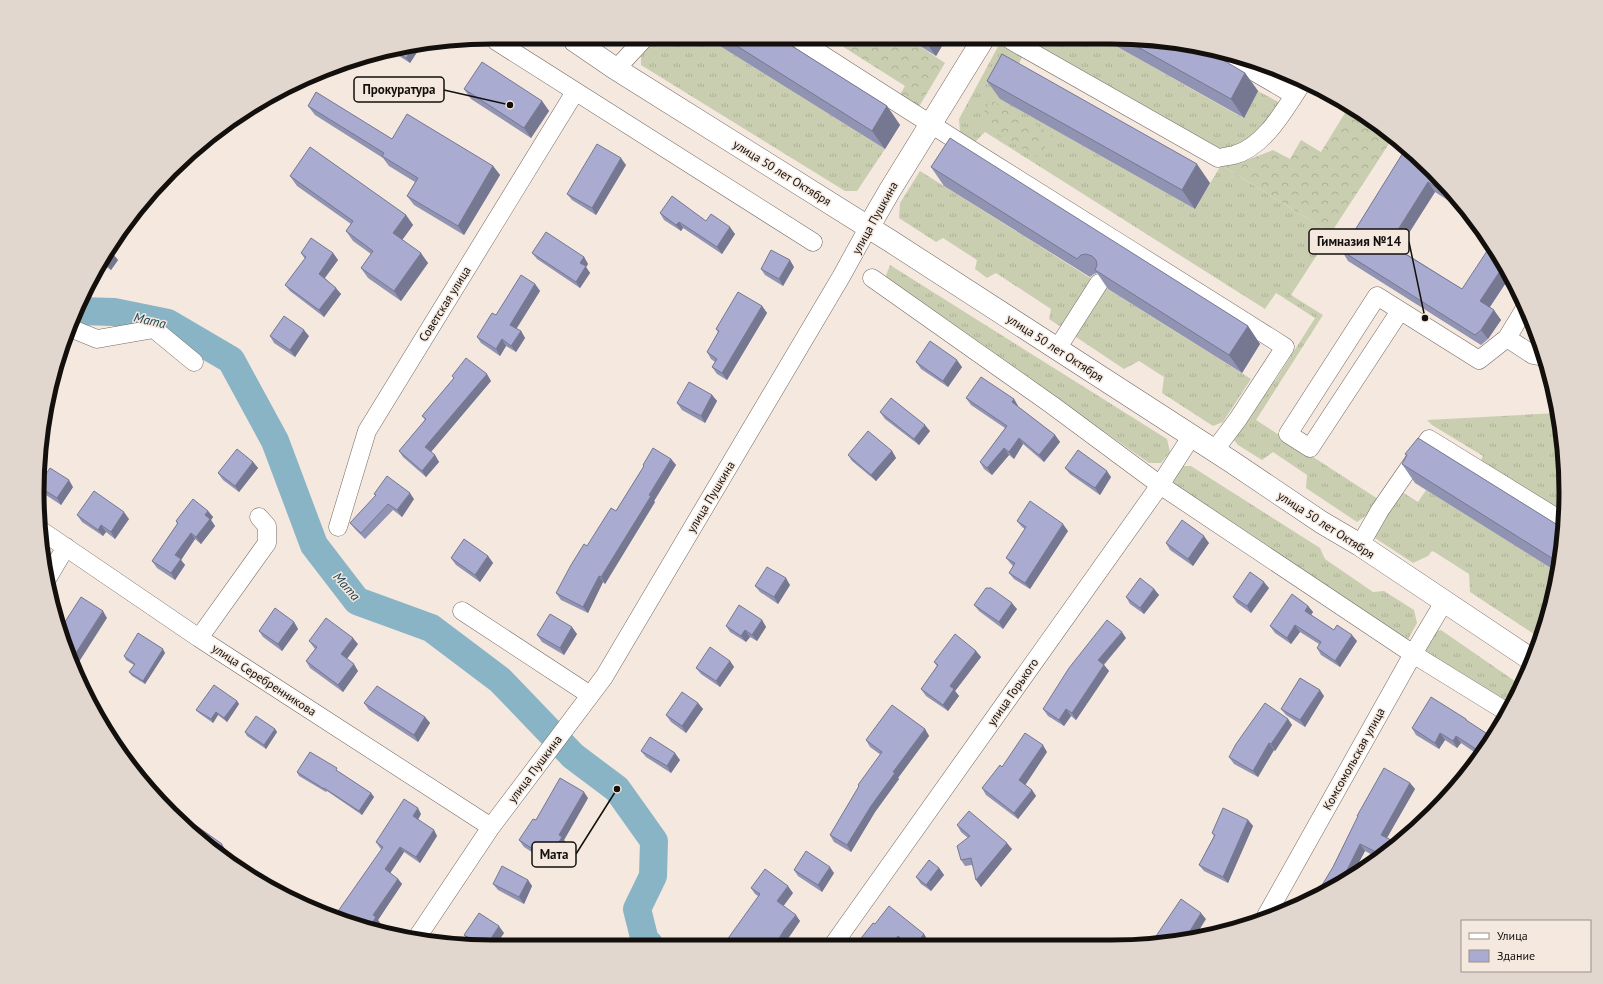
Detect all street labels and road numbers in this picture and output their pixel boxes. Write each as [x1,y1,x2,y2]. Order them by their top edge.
street label: улица 50 лет Октября [730,136,834,209]
street label: улица Пушкина [848,179,901,257]
street label: Советская улица [415,263,474,344]
street label: улица 50 лет Октября [1004,311,1107,385]
street label: улица Пушкина [683,458,738,535]
street label: улица 50 лет Октября [1275,488,1378,562]
street label: улица Серебренникова [209,640,319,719]
street label: улица Горького [984,655,1041,728]
street label: Комсомольская улица [1319,705,1388,812]
street label: улица Пушкина [504,732,565,805]

